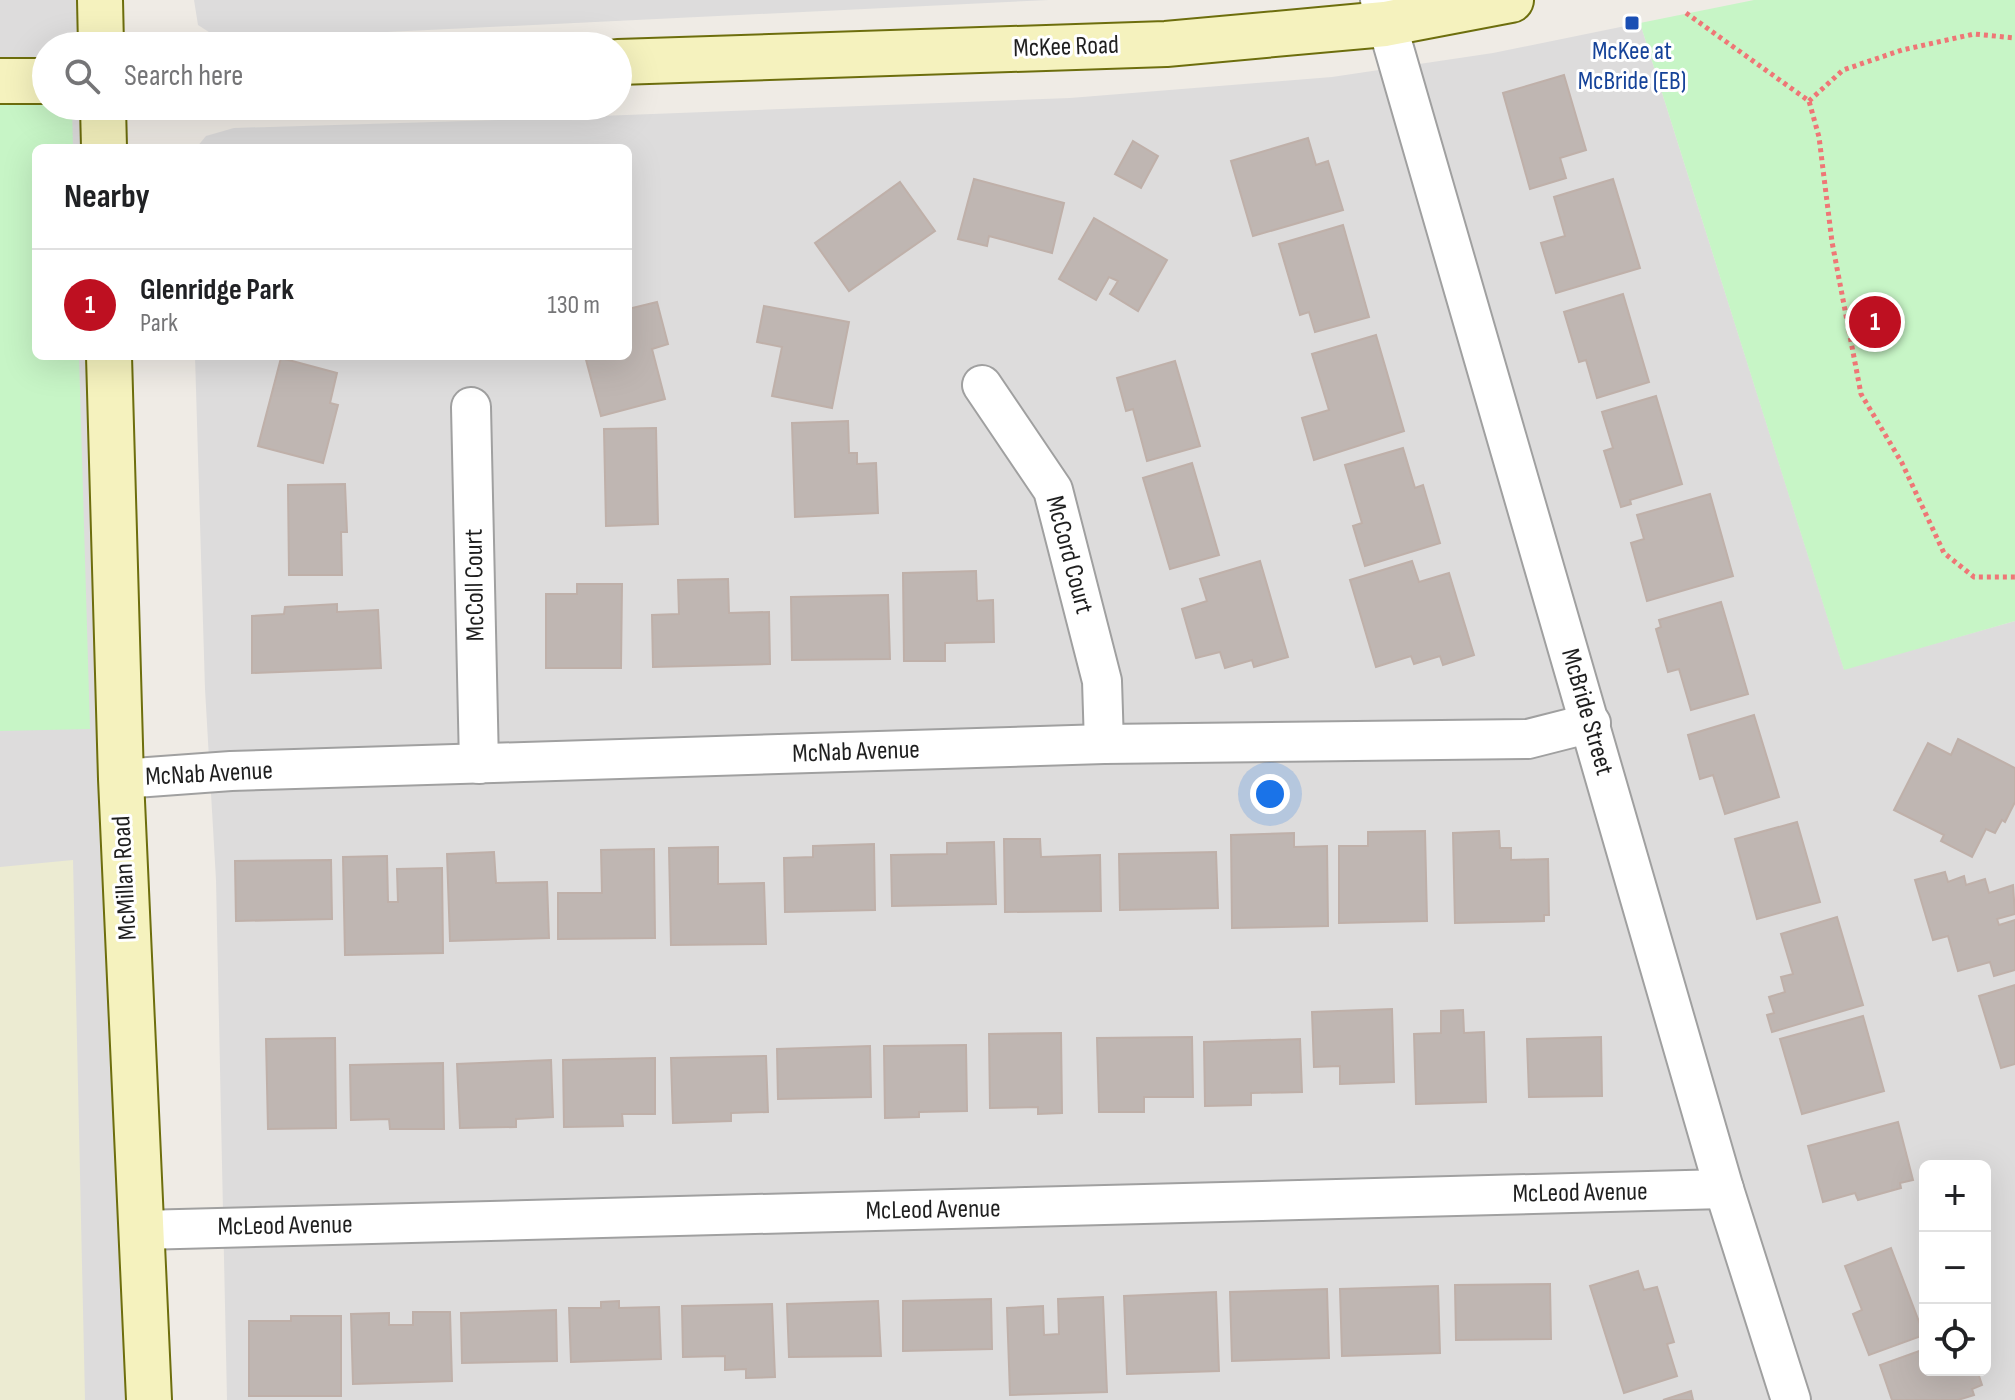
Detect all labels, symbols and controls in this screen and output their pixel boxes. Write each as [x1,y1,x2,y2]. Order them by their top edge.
marker: McKee at McBride (EB) [1623,14,1641,32]
street label: McKee Road [1013,30,1119,64]
search box [32,32,632,120]
place label: McKee at McBride (EB) [1578,36,1686,97]
icon: search [60,54,104,98]
text: Search here [124,58,243,94]
text: Nearby [64,176,150,217]
text: Glenridge Park [140,272,294,308]
text: 1 [85,290,95,321]
text: 130 m [548,290,600,321]
pin: 1 [1849,292,1901,352]
text: Park [140,308,178,339]
street label: McCord Court [1038,493,1100,617]
street label: McColl Court [459,528,491,642]
street label: McBride Street [1554,645,1620,779]
street label: McNab Avenue [792,734,920,770]
street label: McNab Avenue [144,755,274,793]
your location [1250,774,1290,814]
street label: McMillan Road [106,815,144,941]
map controls [1919,1160,1991,1376]
button: + [1919,1160,1991,1232]
street label: McLeod Avenue [1512,1176,1648,1210]
street label: McLeod Avenue [865,1193,1001,1227]
street label: McLeod Avenue [217,1209,353,1243]
button: − [1919,1232,1991,1304]
button: locate [1919,1304,1991,1376]

